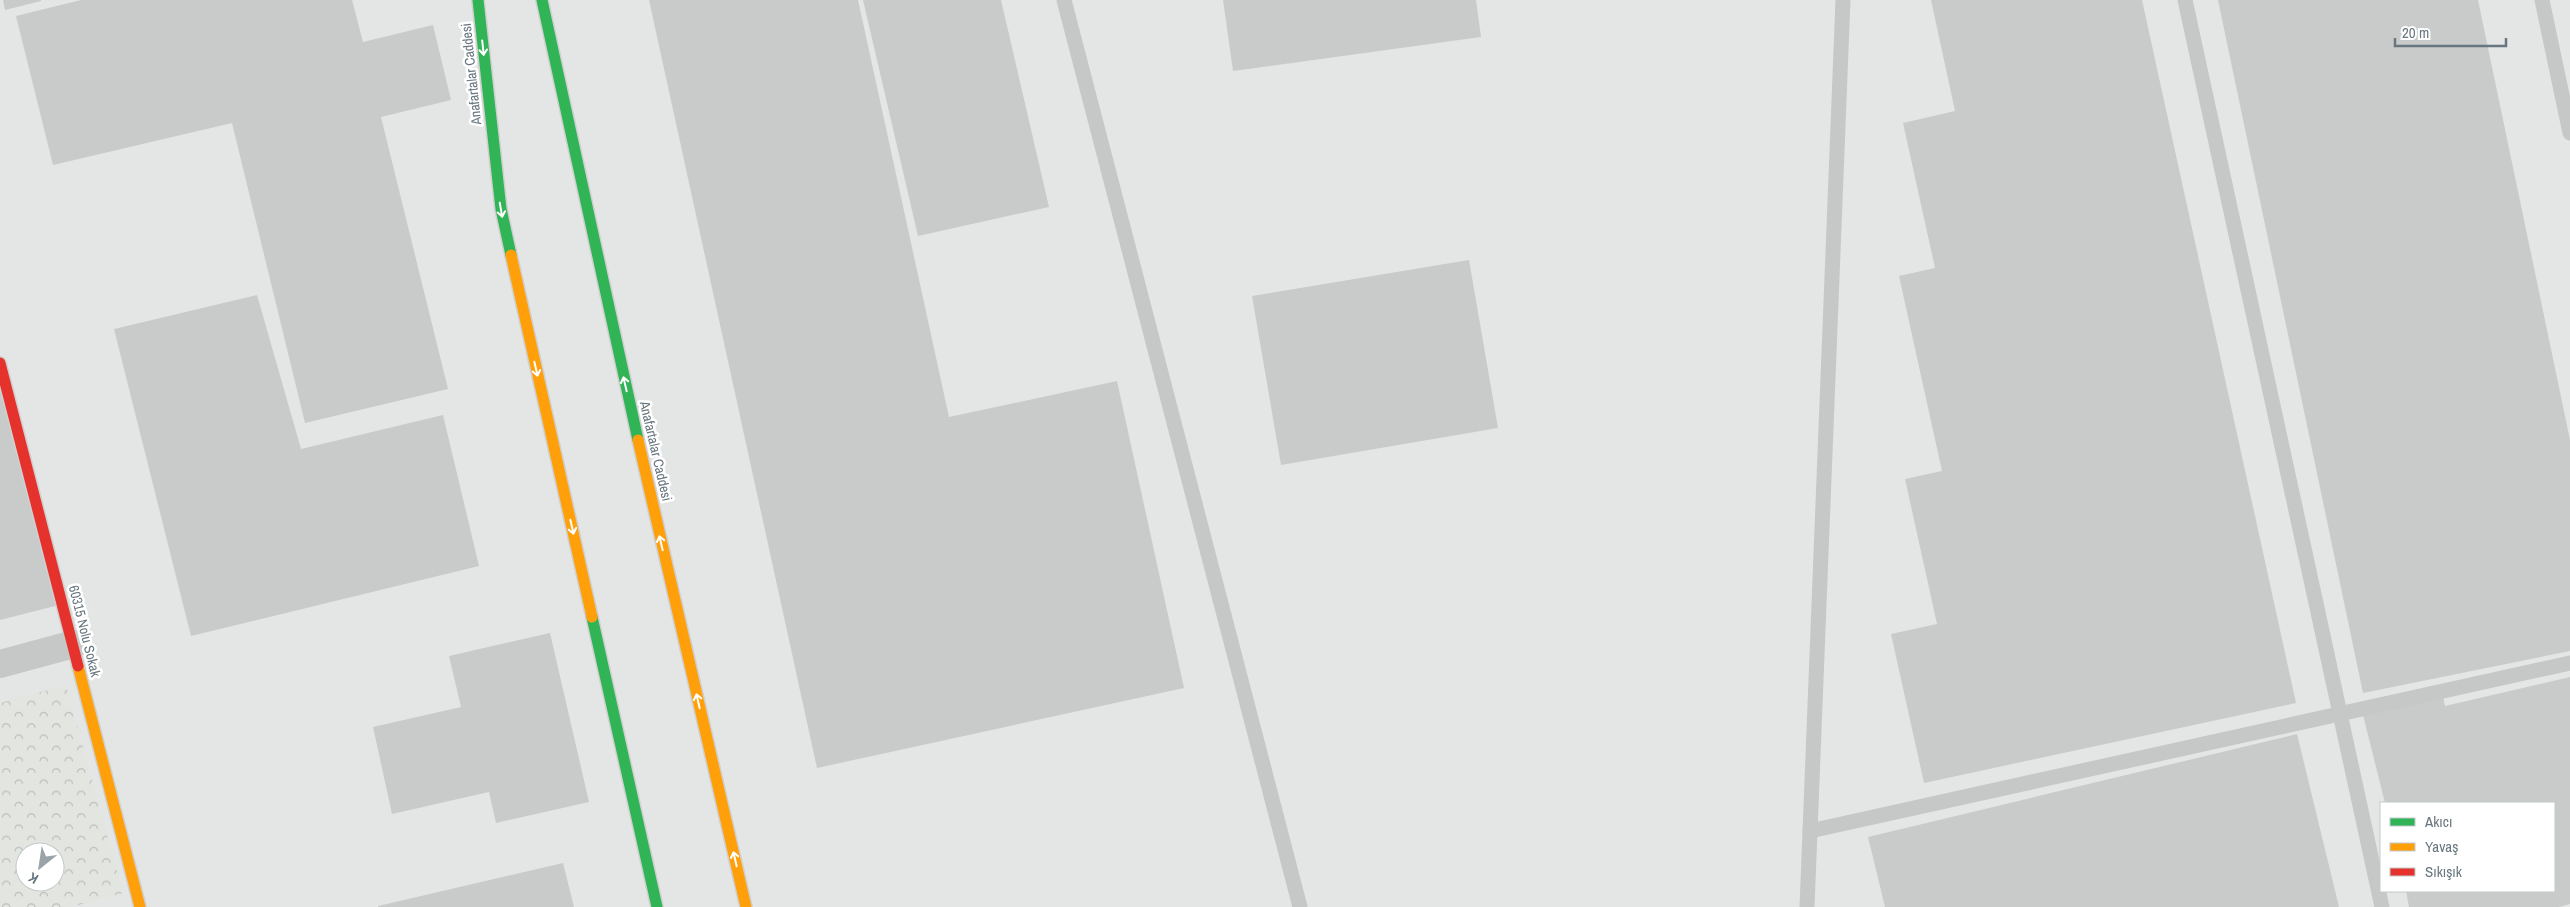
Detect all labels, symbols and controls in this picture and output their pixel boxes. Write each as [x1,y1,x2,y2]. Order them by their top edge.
scale bar [2395,15,2506,47]
street label: Anafartalar Caddesi [457,22,485,127]
text: 20 m [2402,22,2429,43]
one-way arrow [478,40,488,56]
one-way arrow [497,202,507,218]
one-way arrow [532,360,542,376]
one-way arrow [620,377,629,393]
street label: Anafartalar Caddesi [636,398,676,503]
one-way arrow [568,519,577,535]
one-way arrow [656,535,666,551]
street label: 60315 Nolu Sokak [65,583,105,679]
one-way arrow [693,694,702,710]
legend [2380,802,2555,892]
text: Akıcı [2424,811,2452,832]
text: Yavaş [2425,836,2458,857]
north arrow [15,842,65,892]
one-way arrow [730,852,739,868]
text: Sıkışık [2425,861,2463,882]
text: K [25,868,42,888]

